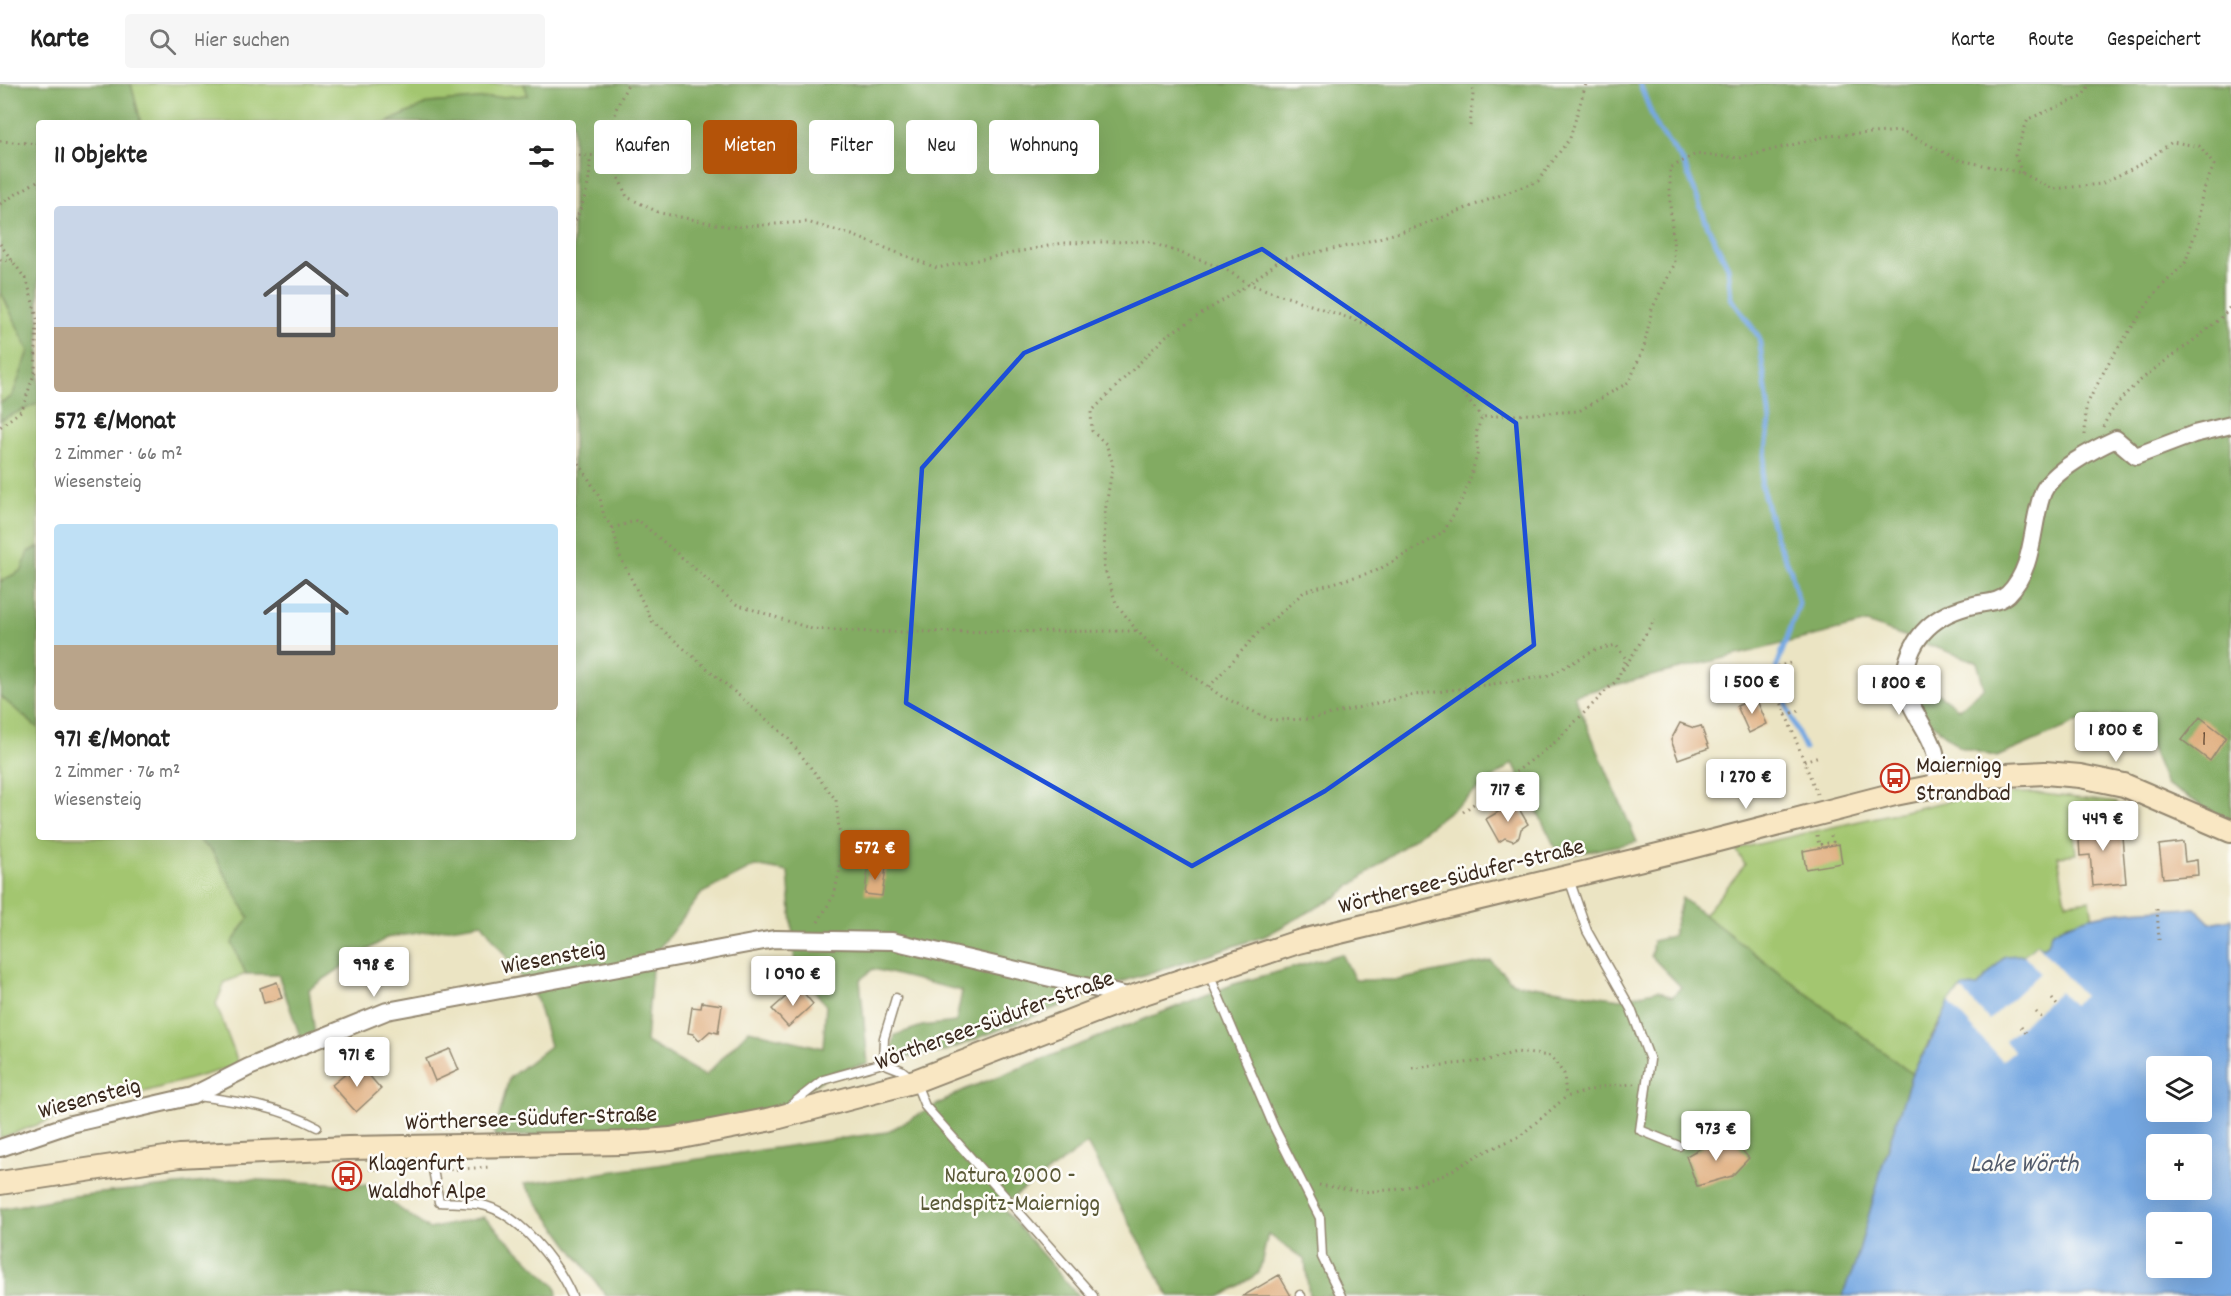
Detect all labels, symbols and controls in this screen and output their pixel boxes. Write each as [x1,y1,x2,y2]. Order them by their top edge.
search box [125,14,545,68]
text: Karte [30,21,89,61]
icon: search [146,25,179,58]
text: Hier suchen [194,26,290,57]
text: Karte [1951,26,1995,56]
text: Route [2028,26,2074,56]
text: Gespeichert [2107,26,2201,56]
chip: Kaufen [594,120,691,174]
chip: Mieten [703,120,797,174]
chip: Filter [809,120,894,174]
chip: Neu [906,120,977,174]
chip: Wohnung [989,120,1099,174]
text: 11 Objekte [54,138,147,175]
icon: filters [525,140,558,173]
icon: home [252,245,360,353]
text: 572 €/Monat [54,404,176,441]
text: 2 Zimmer · 66 m² [54,441,182,469]
text: Wiesensteig [54,469,141,497]
icon: home [252,563,360,671]
pin: 1 500 € [1697,664,1807,715]
pin: 1 800 € [1844,665,1954,716]
text: 1 500 € [1724,669,1780,697]
text: 1 800 € [1872,670,1926,698]
pin: 1 800 € [2061,712,2171,763]
text: 1 800 € [2089,717,2143,745]
text: 971 €/Monat [54,722,170,759]
house number: 1 [2202,726,2206,756]
place label: Maiernigg Strandbad [1916,750,2011,812]
text: 2 Zimmer · 76 m² [54,759,180,787]
pin: 1 270 € [1691,759,1801,810]
bus stop icon: Maiernigg Strandbad [1879,762,1911,794]
text: 1 270 € [1720,764,1772,792]
pin: 717 € [1466,772,1550,823]
text: 717 € [1490,777,1526,805]
text: Wiesensteig [54,787,141,815]
pin: 449 € [2061,801,2145,852]
text: 449 € [2082,806,2124,834]
pin: 572 € [833,830,917,881]
street label: Wörthersee-Südufer-Straße [1335,831,1588,925]
text: 572 € [854,835,896,863]
street label: Wiesensteig [499,932,608,986]
pin: 998 € [332,947,416,998]
text: 998 € [353,952,395,980]
pin: 1 090 € [738,956,848,1007]
text: 1 090 € [765,961,821,989]
street label: Wörthersee-Südufer-Straße [871,963,1119,1081]
pin: 971 € [315,1037,399,1088]
text: 971 € [339,1042,375,1070]
map controls [2146,1056,2212,1278]
button: layers [2146,1056,2212,1122]
street label: Wiesensteig [35,1070,145,1130]
street label: Wörthersee-Südufer-Straße [404,1099,658,1141]
pin: 973 € [1674,1111,1758,1162]
text: 973 € [1695,1116,1737,1144]
button: + [2146,1134,2212,1200]
water label: Lake Wörth [1970,1147,2079,1184]
place label: Klagenfurt Waldhof Alpe [368,1148,486,1210]
bus stop icon: Klagenfurt Waldhof Alpe [331,1160,363,1192]
park label: Natura 2000 - Lendspitz-Maiernigg [920,1160,1100,1222]
button: − [2146,1212,2212,1278]

